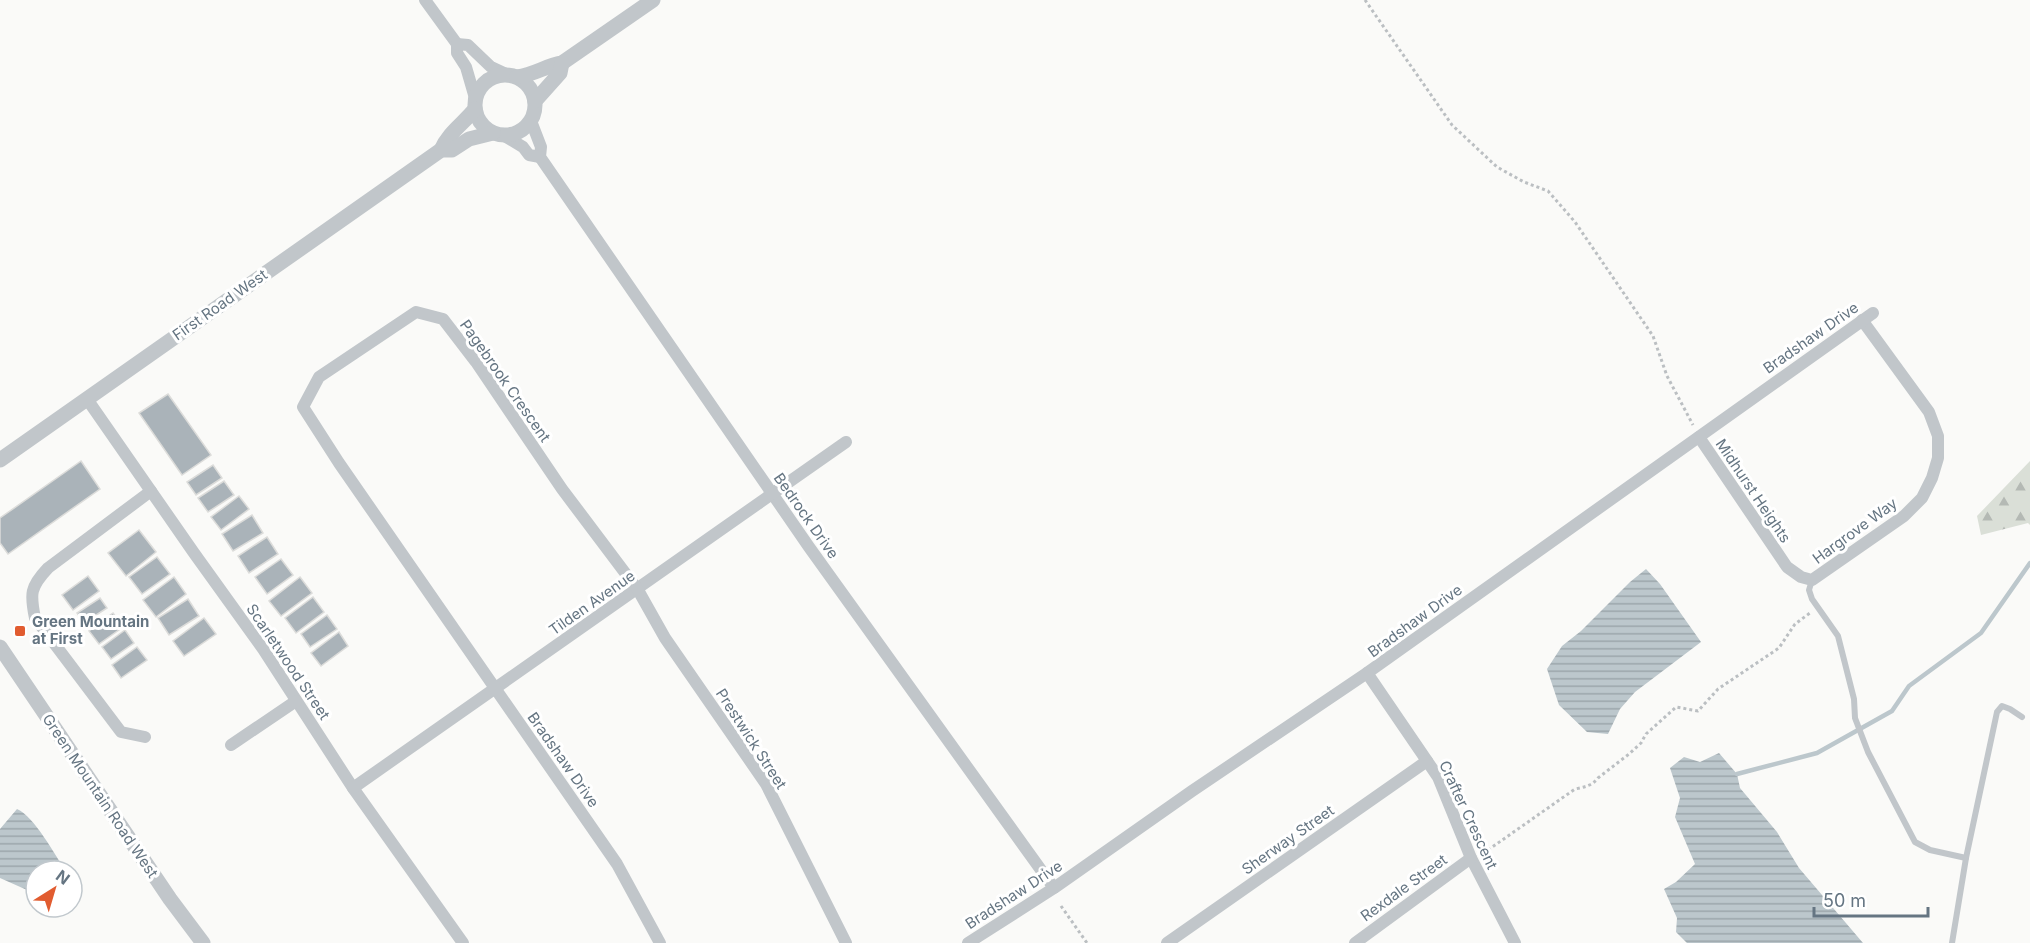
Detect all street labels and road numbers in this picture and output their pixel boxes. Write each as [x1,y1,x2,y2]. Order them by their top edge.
street label: First Road West [169,265,271,344]
street label: Bradshaw Drive [1759,298,1862,377]
street label: Pagebrook Crescent [456,316,555,446]
street label: Midhurst Heights [1712,435,1795,546]
street label: Bedrock Drive [770,469,843,562]
street label: Hargrove Way [1809,493,1901,568]
street label: Tilden Avenue [545,566,638,639]
street label: Bradshaw Drive [1364,580,1466,661]
street label: Scarletwood Street [243,600,334,723]
street label: Prestwick Street [712,685,791,793]
street label: Bradshaw Drive [524,708,603,811]
street label: Green Mountain Road West [38,710,162,881]
street label: Crafter Crescent [1435,758,1502,872]
street label: Sherway Street [1238,801,1338,878]
street label: Rexdale Street [1357,850,1451,925]
street label: Bradshaw Drive [962,856,1066,933]

